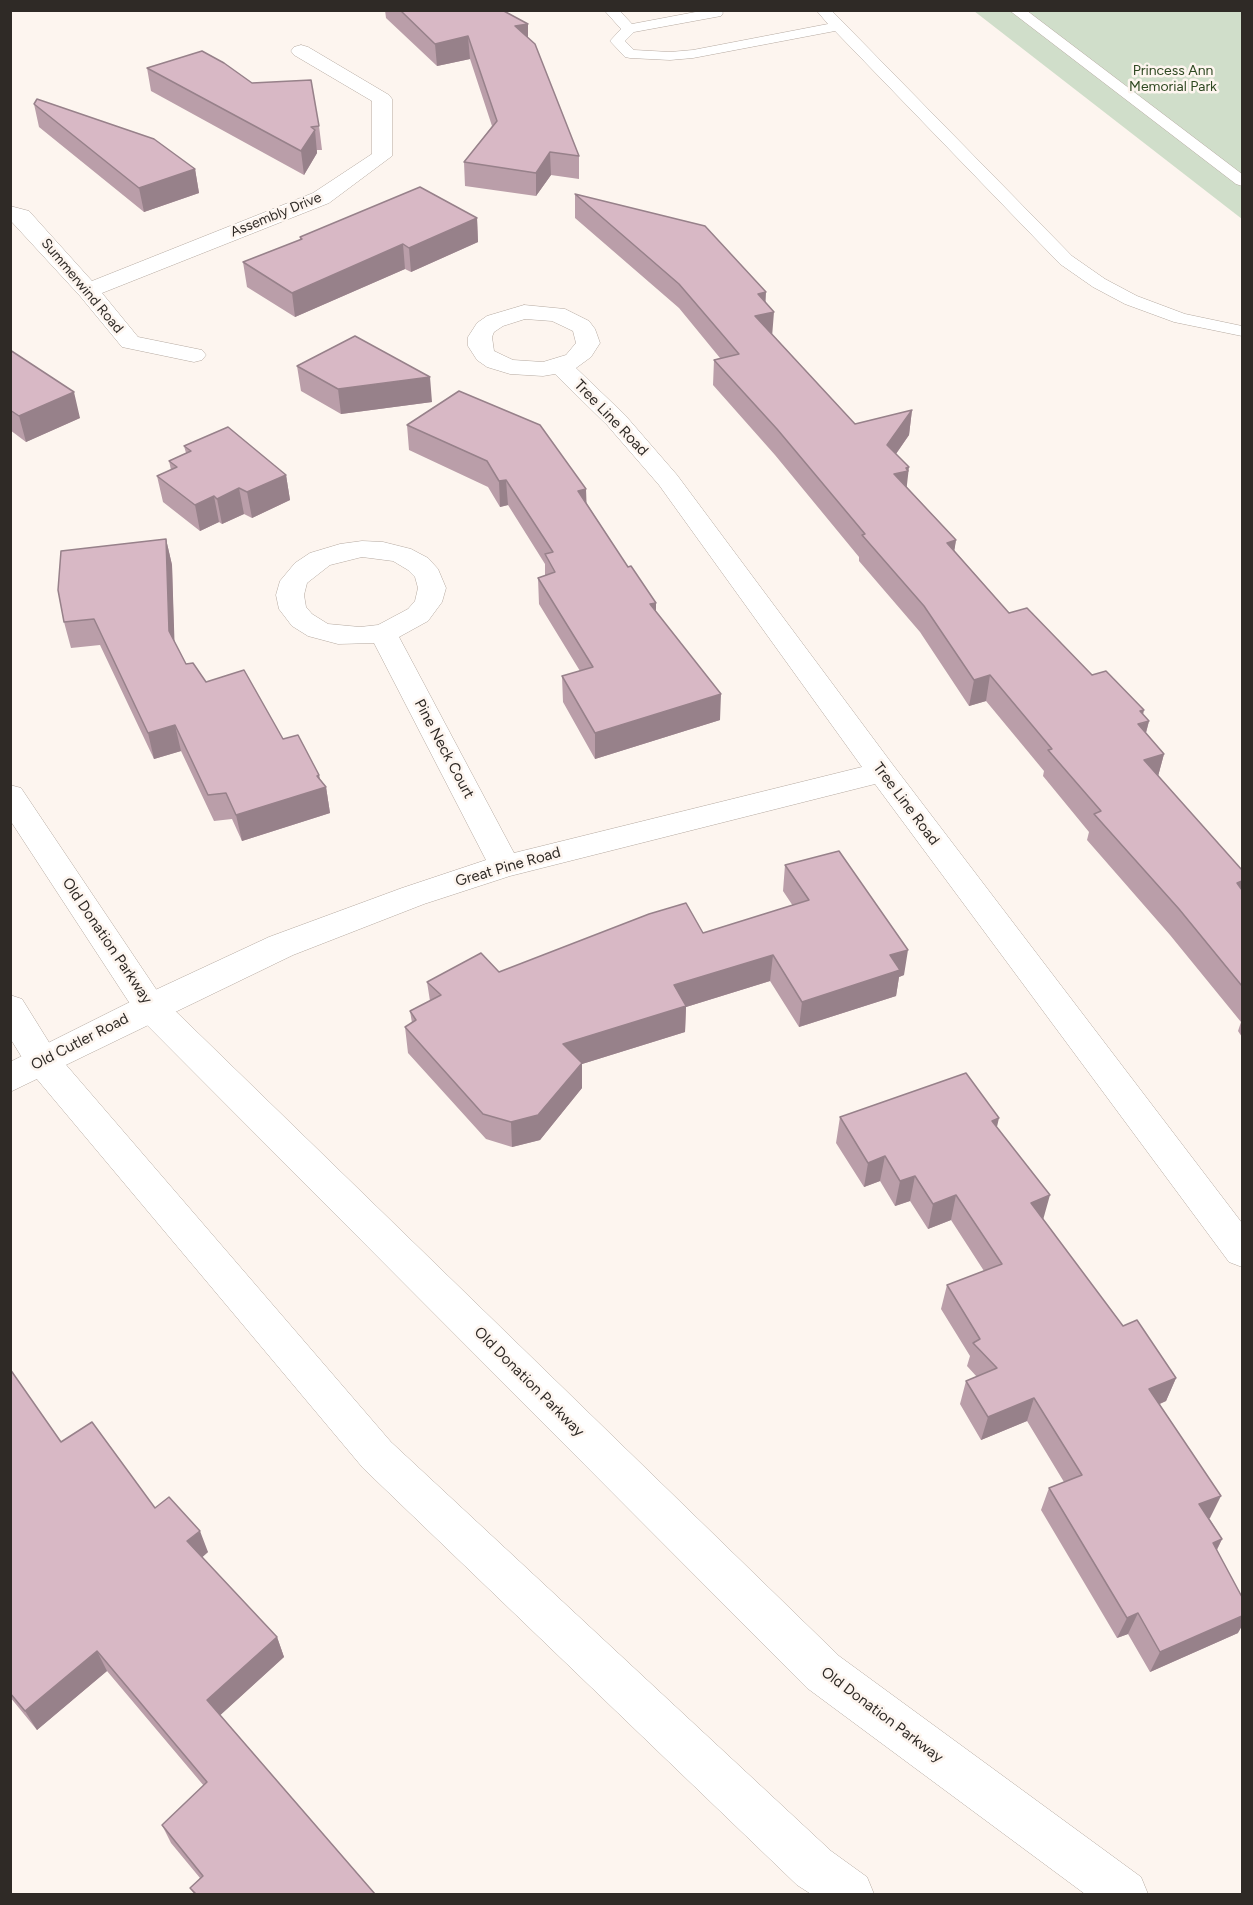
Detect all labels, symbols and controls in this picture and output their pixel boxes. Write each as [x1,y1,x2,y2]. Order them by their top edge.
park label: Princess Ann Memorial Park [1129,63,1217,96]
street label: Assembly Drive [228,189,324,241]
street label: Summerwind Road [37,235,127,337]
street label: Tree Line Road [570,376,652,460]
street label: Pine Neck Court [410,696,478,802]
street label: Tree Line Road [869,759,943,849]
street label: Great Pine Road [453,843,563,891]
street label: Old Donation Parkway [58,875,156,1007]
street label: Old Cutler Road [28,1010,132,1074]
street label: Old Donation Parkway [470,1323,588,1441]
street label: Old Donation Parkway [818,1663,946,1767]

